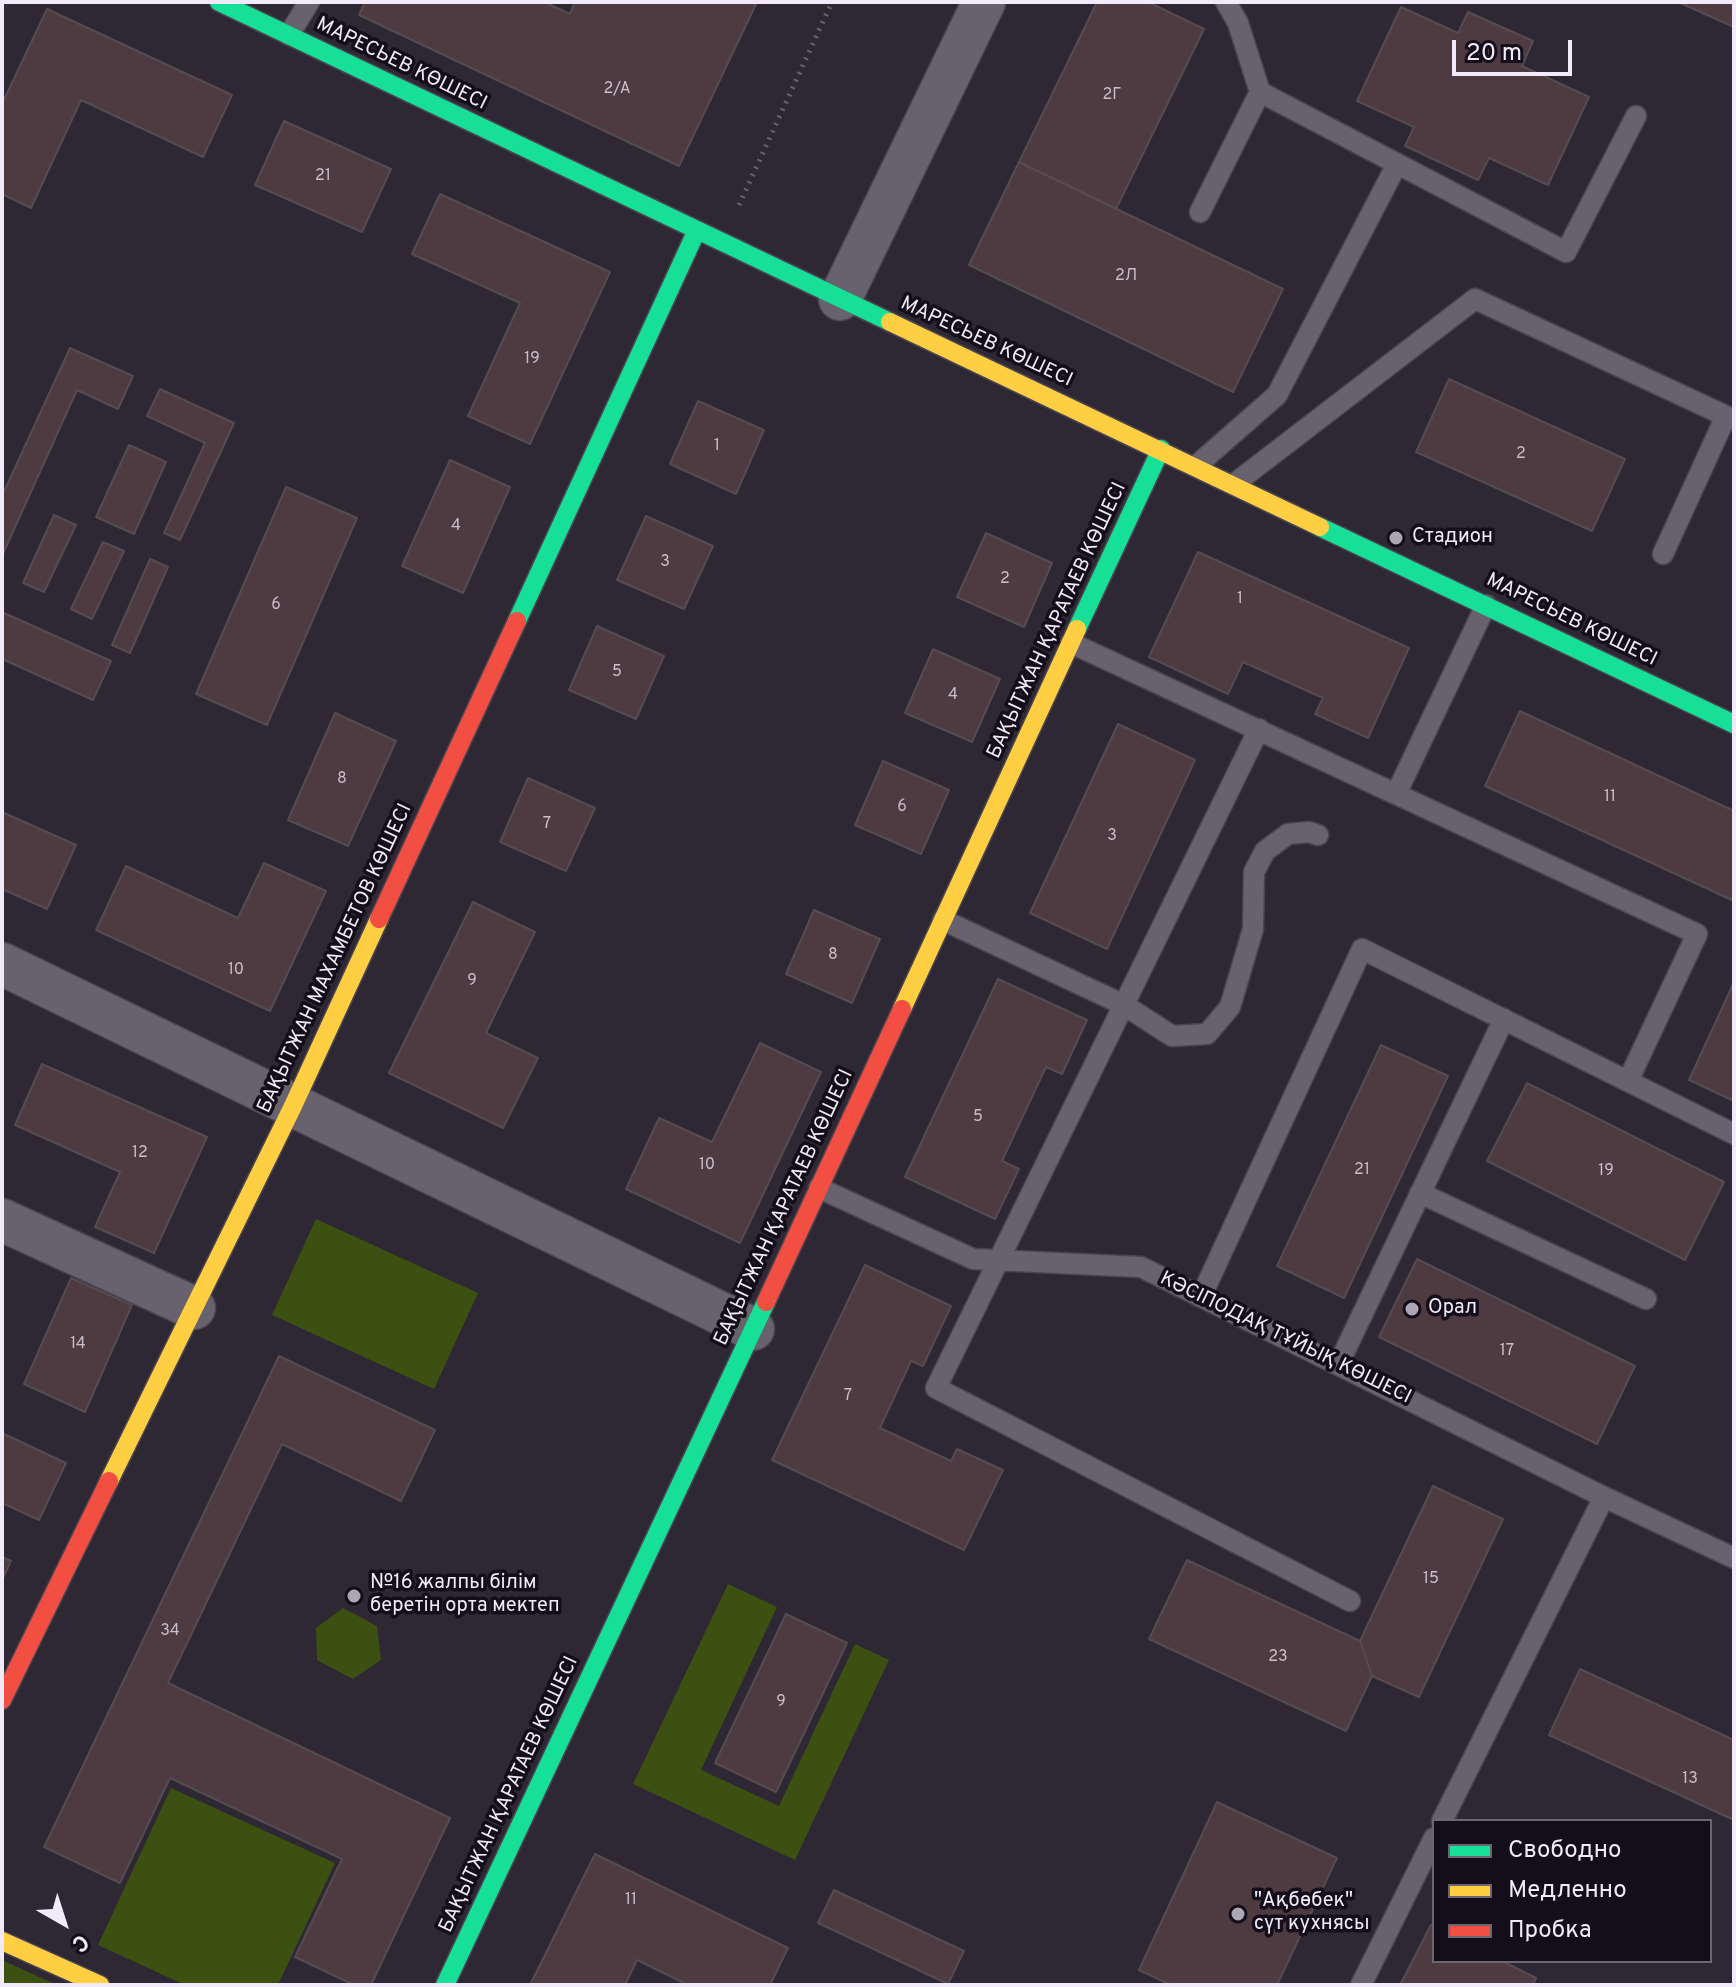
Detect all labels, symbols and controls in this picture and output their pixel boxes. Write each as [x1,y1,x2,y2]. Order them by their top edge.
street label: МАРЕСЬЕВ КӨШЕСІ [312,13,490,117]
scale bar [1456,24,1576,74]
text: 20 m [1466,39,1522,69]
house number: 2/А [603,80,631,100]
house number: 2Г [1103,86,1121,106]
house number: 21 [315,167,331,187]
house number: 2Л [1115,267,1137,287]
street label: МАРЕСЬЕВ КӨШЕСІ [896,293,1076,393]
house number: 19 [524,350,540,370]
house number: 1 [714,437,720,457]
house number: 2 [1516,445,1526,465]
street label: БАҚЫТЖАН ҚАРАТАЕВ КӨШЕСІ [983,479,1133,763]
house number: 4 [451,517,461,537]
place label: Стадион [1412,526,1493,550]
marker: Стадион [1387,529,1405,547]
house number: 3 [660,553,670,573]
street label: МАРЕСЬЕВ КӨШЕСІ [1482,569,1660,673]
house number: 2 [1000,570,1010,590]
house number: 1 [1237,590,1243,610]
house number: 6 [271,596,281,616]
house number: 5 [612,663,622,683]
house number: 4 [948,686,958,706]
house number: 8 [337,770,347,790]
house number: 11 [1604,788,1616,808]
house number: 6 [897,798,907,818]
street label: БАҚЫТЖАН МАХАМБЕТОВ КӨШЕСІ [254,800,418,1118]
house number: 7 [543,815,551,835]
house number: 3 [1107,827,1117,847]
house number: 8 [828,946,838,966]
house number: 10 [228,961,244,981]
house number: 9 [467,972,477,992]
street label: БАҚЫТЖАН ҚАРАТАЕВ КӨШЕСІ [710,1066,860,1350]
house number: 5 [973,1108,983,1128]
house number: 12 [132,1144,148,1164]
house number: 10 [699,1156,715,1176]
house number: 21 [1354,1161,1370,1181]
house number: 19 [1598,1162,1614,1182]
street label: КӘСІПОДАҚ ТҰЙЫҚ КӨШЕСІ [1155,1268,1415,1410]
place label: Орал [1428,1297,1477,1321]
marker: Орал [1403,1300,1421,1318]
house number: 14 [70,1335,86,1355]
house number: 17 [1500,1342,1514,1362]
house number: 7 [844,1387,852,1407]
house number: 15 [1423,1570,1439,1590]
place label: №16 жалпы білім беретін орта мектеп [370,1572,560,1619]
marker: №16 жалпы білім беретін орта мектеп [345,1587,363,1605]
house number: 34 [160,1622,180,1642]
house number: 23 [1268,1648,1288,1668]
street label: БАҚЫТЖАН ҚАРАТАЕВ КӨШЕСІ [435,1653,585,1937]
house number: 9 [776,1693,786,1713]
house number: 13 [1682,1770,1698,1790]
legend [1432,1819,1712,1963]
text: Свободно [1508,1836,1621,1866]
text: Медленно [1508,1876,1627,1906]
north arrow [24,1883,104,1963]
place label: "Ақбөбек" сүт кухнясы [1254,1890,1369,1937]
house number: 11 [625,1891,637,1911]
marker: "Ақбөбек" сүт кухнясы [1229,1905,1247,1923]
text: Пробка [1508,1916,1592,1946]
text: С [65,1927,93,1957]

